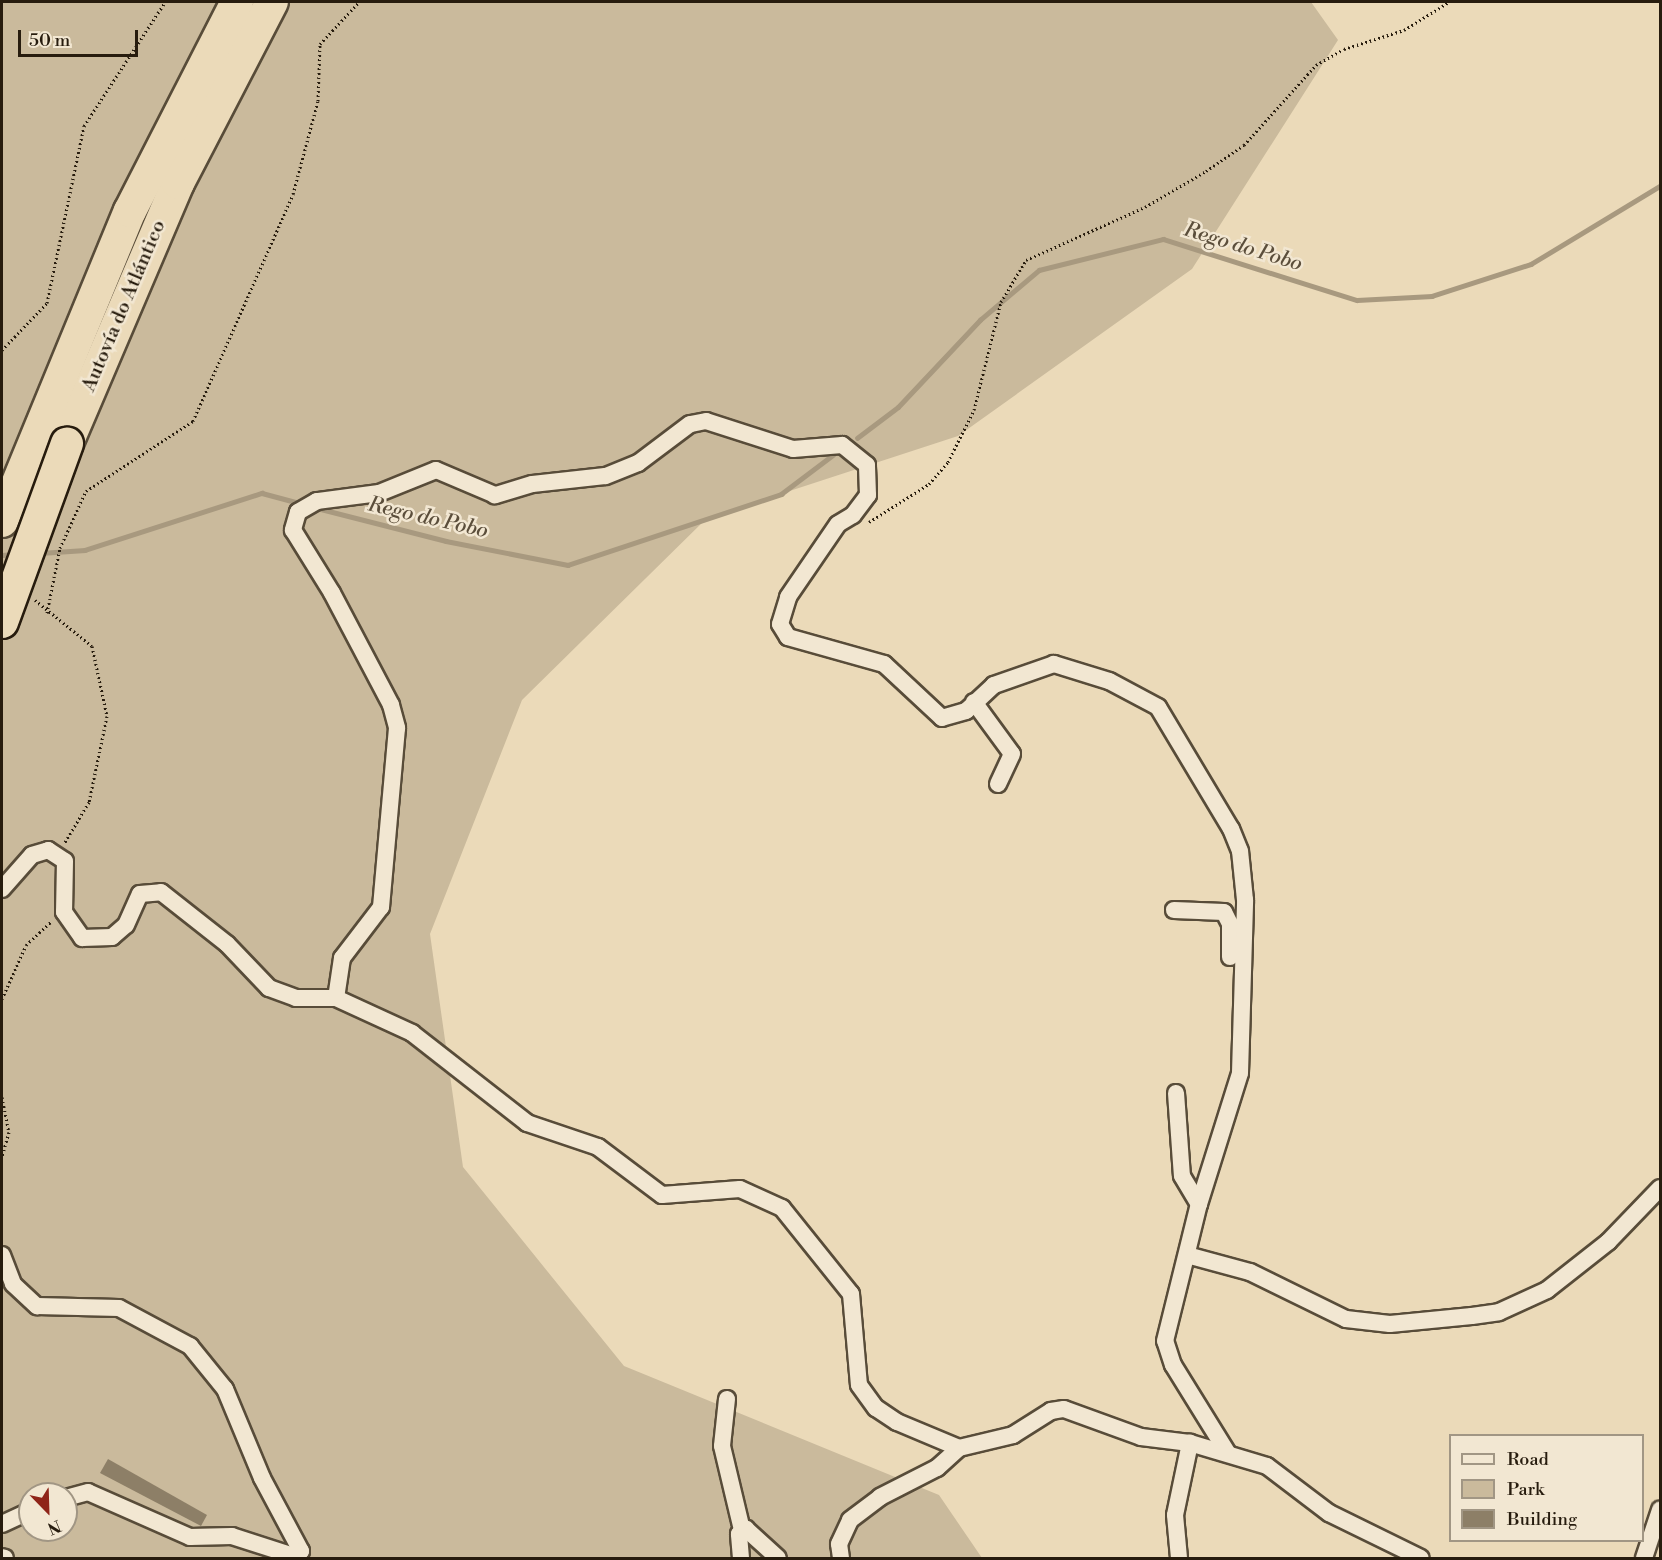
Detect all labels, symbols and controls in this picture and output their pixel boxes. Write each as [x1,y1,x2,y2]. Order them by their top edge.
scale bar [21,18,141,56]
text: 50 m [29,29,70,52]
street label: Autovía do Atlántico [77,217,171,395]
water label: Rego do Pobo [1181,217,1305,277]
water label: Rego do Pobo [366,492,490,544]
legend [1449,1434,1644,1542]
text: Road [1507,1448,1549,1471]
text: Park [1507,1478,1544,1501]
north arrow [18,1482,78,1542]
text: Building [1507,1508,1577,1531]
text: N [45,1515,64,1538]

